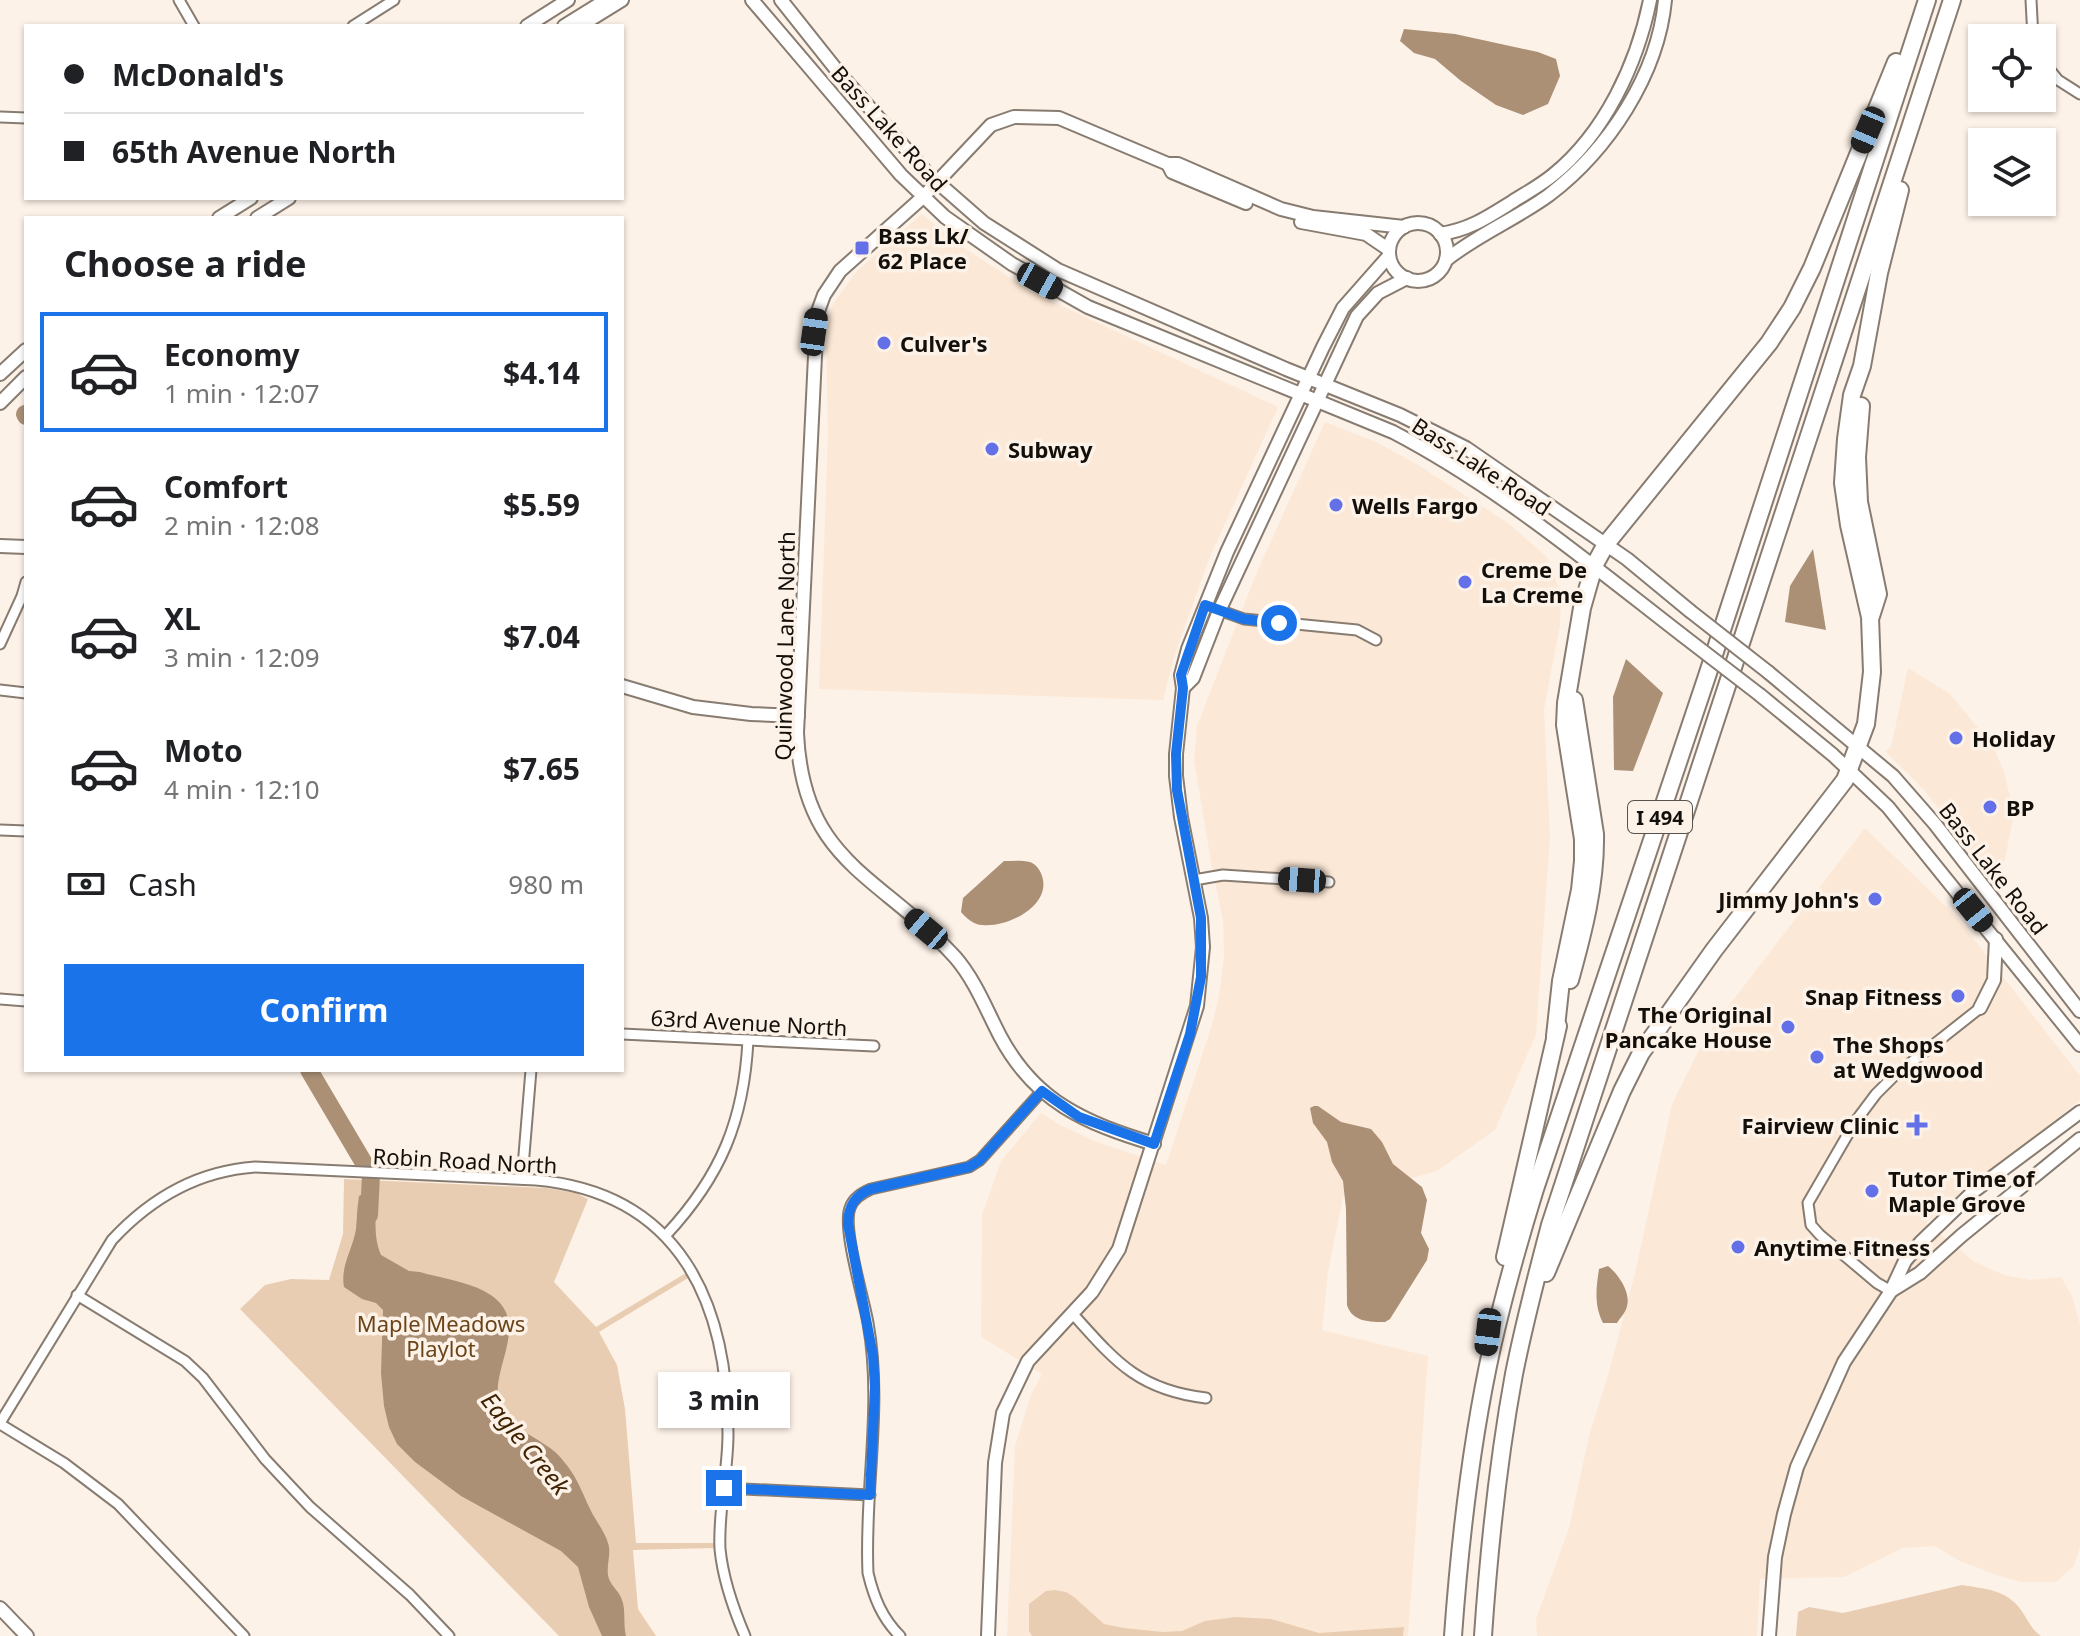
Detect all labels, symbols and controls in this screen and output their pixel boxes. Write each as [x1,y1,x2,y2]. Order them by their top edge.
map controls [1968,24,2056,216]
button: locate [1968,24,2056,112]
text: McDonald's [112,54,284,95]
street label: Bass Lake Road [825,58,955,198]
car [1848,103,1888,157]
button: layers [1968,128,2056,216]
text: 65th Avenue North [112,131,396,172]
place label: Bass Lk/ 62 Place [878,220,970,275]
text: Choose a ride [64,239,306,288]
marker: Bass Lk/ 62 Place [853,239,871,257]
car [1013,259,1067,303]
car [799,307,829,357]
place label: Culver's [900,328,988,358]
text: Economy [164,334,300,375]
marker: Culver's [875,334,893,352]
icon: car [68,336,140,408]
text: $4.14 [503,352,580,393]
text: 1 min · 12:07 [164,375,320,411]
street label: Bass Lake Road [1407,410,1557,522]
place label: Subway [1008,434,1093,464]
marker: Subway [983,440,1001,458]
text: Comfort [164,466,288,507]
icon: car [68,468,140,540]
text: $5.59 [503,484,580,525]
place label: Wells Fargo [1352,490,1478,520]
marker: Wells Fargo [1327,496,1345,514]
text: 2 min · 12:08 [164,507,320,543]
street label: Quinwood Lane North [767,531,801,761]
place label: Creme De La Creme [1481,554,1587,609]
marker: Creme De La Creme [1456,573,1474,591]
text: XL [164,598,201,639]
icon: car [68,600,140,672]
route start [1261,605,1297,641]
text: $7.04 [503,616,580,657]
text: 3 min · 12:09 [164,639,320,675]
place label: Holiday [1972,723,2056,753]
marker: Holiday [1947,729,1965,747]
text: Moto [164,730,243,771]
icon: car [68,732,140,804]
text: $7.65 [503,748,580,789]
text: 4 min · 12:10 [164,771,320,807]
place label: BP [2006,792,2034,822]
street label: Bass Lake Road [1933,796,2055,940]
marker: BP [1981,798,1999,816]
road number: I 494 [1628,801,1692,833]
icon: cash [64,862,108,906]
text: Cash [128,864,197,905]
text: 980 m [508,866,584,902]
car [1277,866,1327,894]
place label: Jimmy John's [1716,884,1859,914]
car [1949,884,1997,936]
marker: Jimmy John's [1866,890,1884,908]
car [900,904,952,954]
button: Confirm [64,964,584,1056]
place label: Snap Fitness [1805,981,1942,1011]
marker: Snap Fitness [1949,987,1967,1005]
place label: The Original Pancake House [1605,999,1772,1054]
street label: 63rd Avenue North [650,1002,848,1042]
marker: The Original Pancake House [1779,1018,1797,1036]
place label: The Shops at Wedgwood [1833,1029,1983,1084]
marker: The Shops at Wedgwood [1808,1048,1826,1066]
place label: Fairview Clinic [1741,1110,1899,1140]
marker: Fairview Clinic [1906,1114,1928,1136]
street label: Robin Road North [372,1140,558,1180]
place label: Tutor Time of Maple Grove [1888,1163,2036,1218]
marker: Tutor Time of Maple Grove [1863,1182,1881,1200]
place label: Anytime Fitness [1754,1232,1930,1262]
marker: Anytime Fitness [1729,1238,1747,1256]
car [1473,1307,1503,1357]
park label: Maple Meadows Playlot [357,1308,525,1363]
callout: 3 min [658,1372,790,1428]
text: 3 min [688,1382,760,1418]
water label: Eagle Creek [474,1385,578,1502]
route end [706,1470,742,1506]

